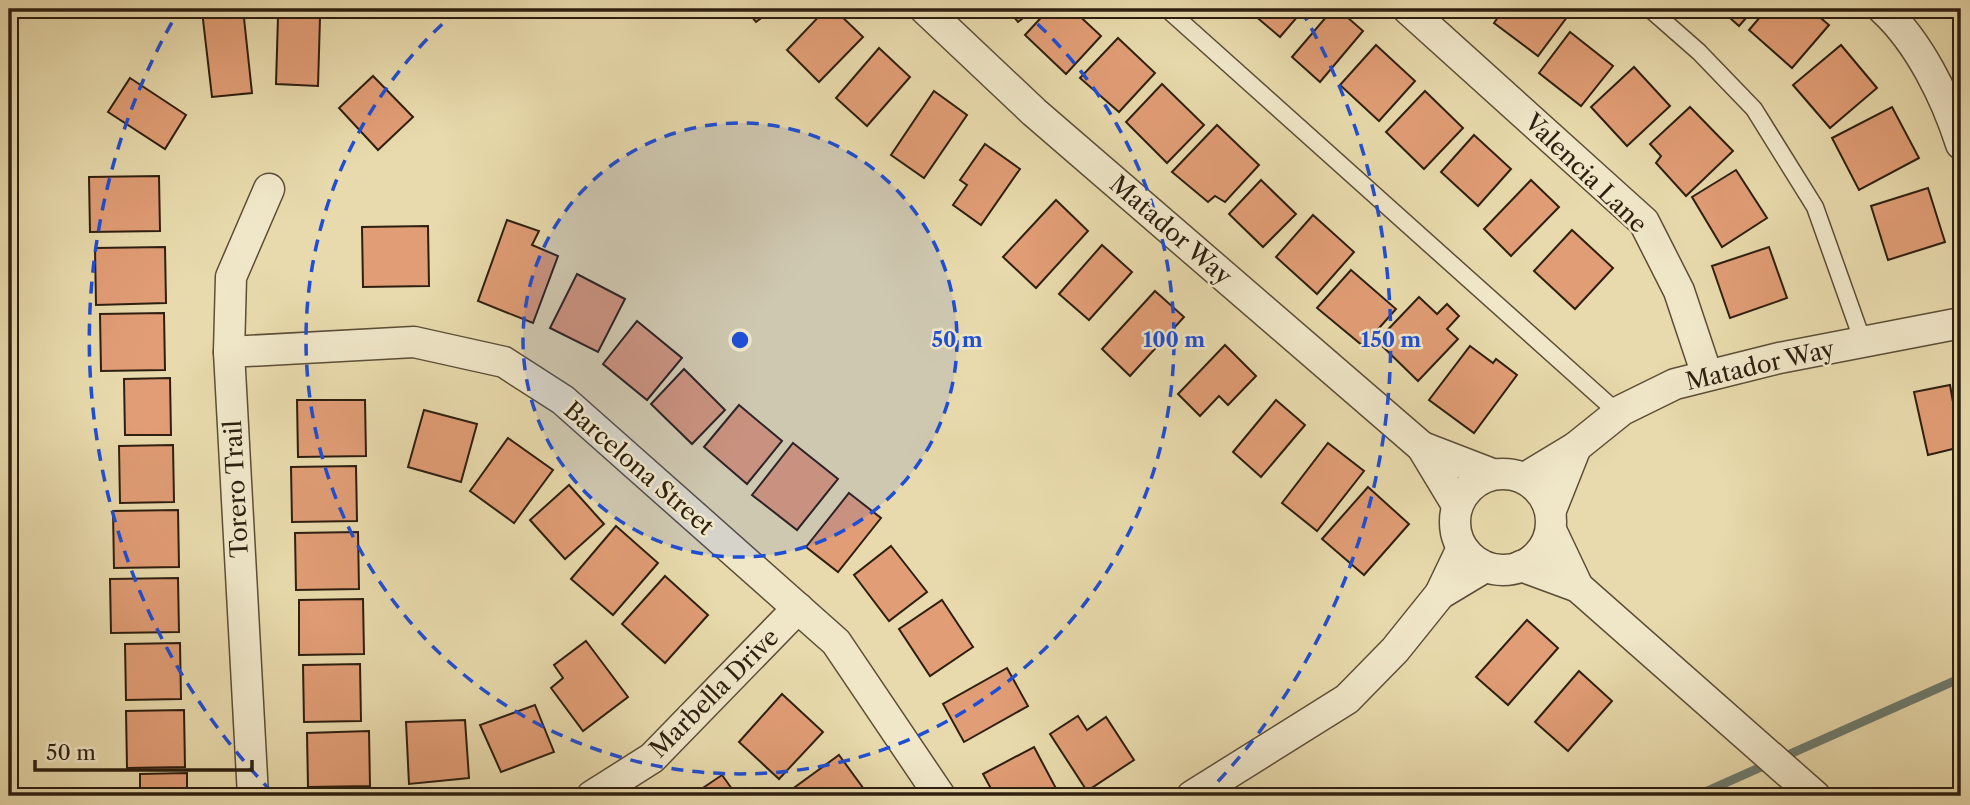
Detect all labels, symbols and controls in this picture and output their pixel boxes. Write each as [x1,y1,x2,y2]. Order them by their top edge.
street label: Valencia Lane [1518,107,1653,239]
street label: Matador Way [1104,169,1238,291]
text: 50 m [931,327,983,352]
text: 100 m [1143,327,1205,352]
text: 150 m [1361,327,1421,352]
centre of rings [728,328,752,352]
street label: Matador Way [1683,334,1838,396]
street label: Barcelona Street [558,395,720,541]
street label: Torero Trail [218,420,254,558]
street label: Marbella Drive [644,623,784,763]
scale bar [35,728,252,772]
text: 50 m [46,740,96,765]

